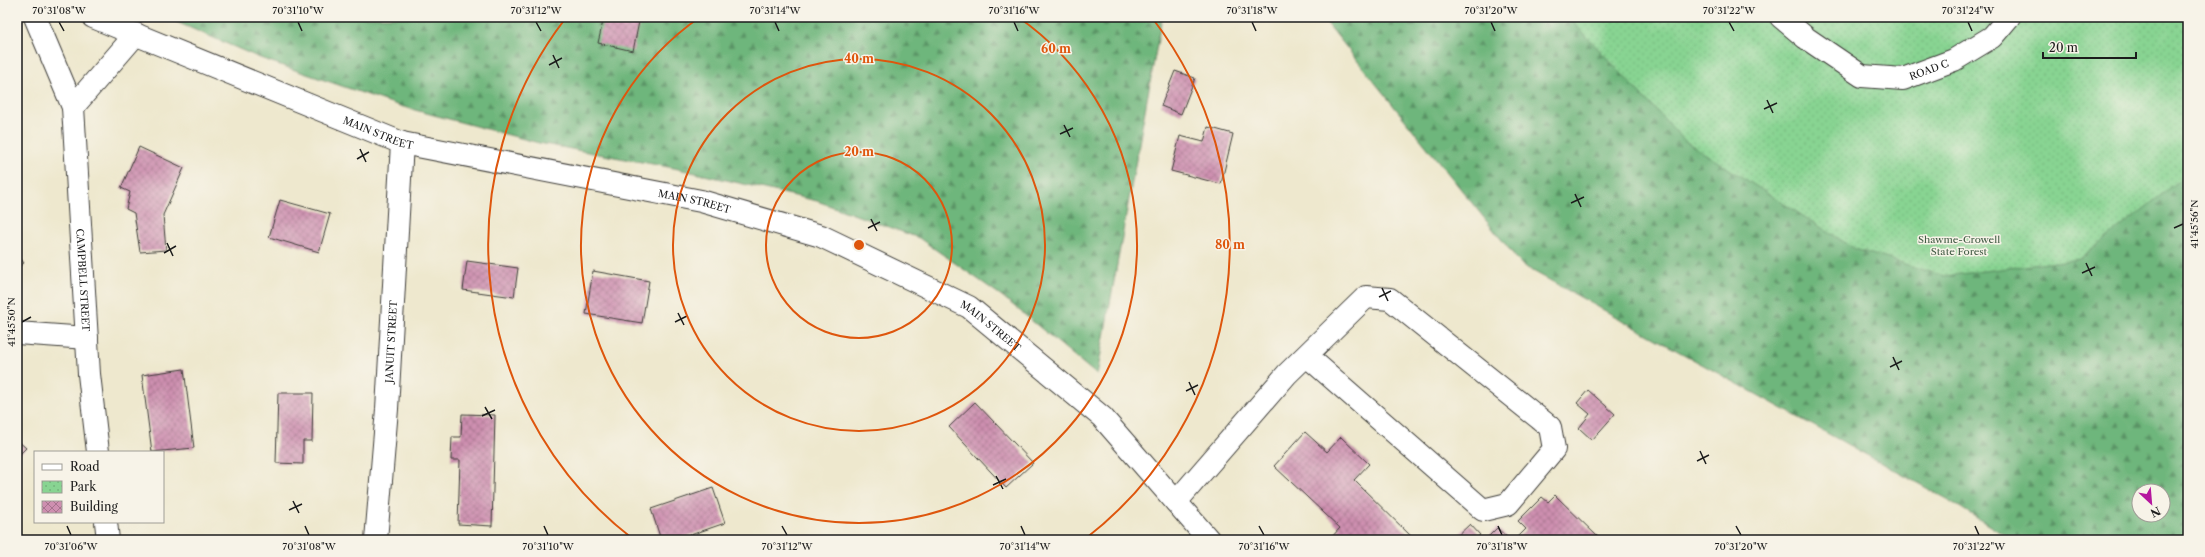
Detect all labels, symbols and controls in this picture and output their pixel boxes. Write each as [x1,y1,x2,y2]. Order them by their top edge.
text: 70°31'08"W [32,4,87,17]
text: 70°31'10"W [272,4,325,17]
text: 70°31'12"W [511,4,563,17]
text: 70°31'14"W [750,4,801,17]
text: 70°31'16"W [989,4,1040,17]
text: 70°31'18"W [1226,4,1279,17]
text: 70°31'20"W [1464,4,1519,17]
text: 70°31'22"W [1703,4,1756,17]
text: 70°31'24"W [1942,4,1995,17]
scale bar [2043,34,2136,60]
text: 20 m [2049,40,2078,55]
text: 60 m [1041,41,1071,56]
text: 40 m [844,51,874,66]
street label: ROAD C [1907,56,1951,83]
street label: MAIN STREET [341,113,415,152]
text: 20 m [844,144,874,159]
street label: MAIN STREET [657,186,733,216]
text: 41°45'56"N [2188,200,2201,248]
street label: CAMPBELL STREET [74,228,93,332]
park label: Shawme-Crowell State Forest [1918,233,2000,258]
text: 80 m [1215,237,1245,252]
centre of rings [852,238,866,252]
text: 41°45'50"N [5,297,18,347]
street label: MAIN STREET [958,297,1024,354]
street label: JANUIT STREET [382,299,400,385]
legend [34,451,164,523]
text: Road [70,459,100,474]
text: Park [70,479,97,494]
north arrow [2131,483,2171,523]
text: Building [70,499,118,514]
text: N [2148,504,2163,521]
text: 70°31'06"W [44,540,99,553]
text: 70°31'08"W [282,540,337,553]
text: 70°31'10"W [522,540,575,553]
text: 70°31'12"W [762,540,814,553]
text: 70°31'14"W [1000,540,1051,553]
text: 70°31'16"W [1239,540,1290,553]
text: 70°31'18"W [1476,540,1529,553]
text: 70°31'20"W [1714,540,1769,553]
text: 70°31'22"W [1953,540,2006,553]

